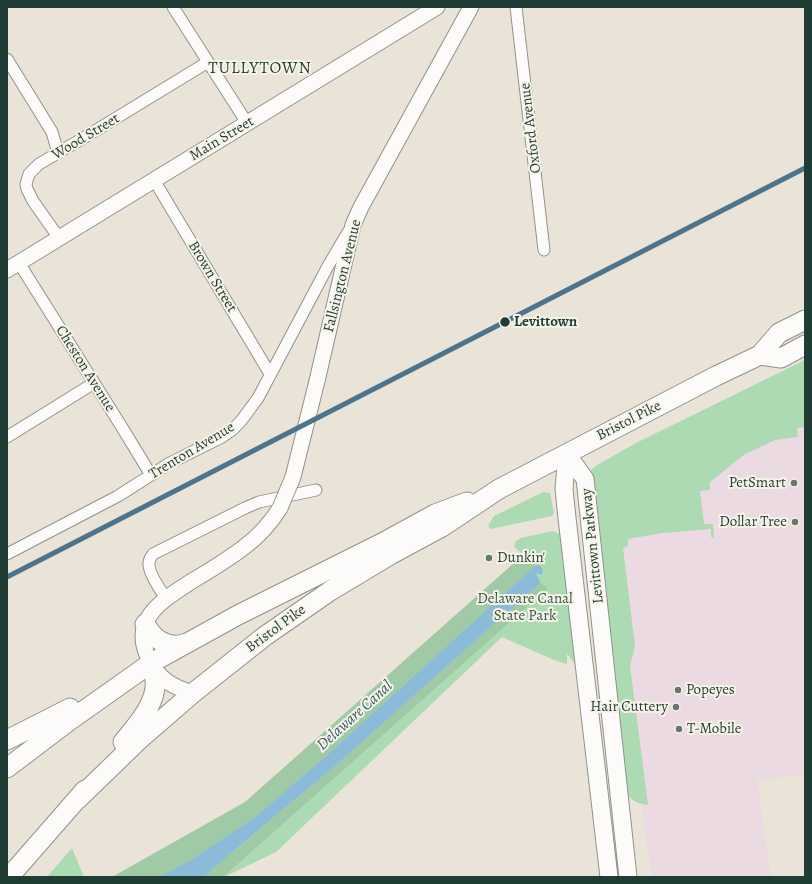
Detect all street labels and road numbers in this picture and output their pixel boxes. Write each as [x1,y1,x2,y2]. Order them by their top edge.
street label: Oxford Avenue [517,82,545,174]
street label: Wood Street [49,110,123,164]
street label: Main Street [187,113,257,165]
street label: Fallsington Avenue [320,218,366,334]
street label: Brown Street [184,238,240,316]
street label: Cheston Avenue [51,322,119,416]
street label: Bristol Pike [594,397,664,445]
street label: Trenton Avenue [146,418,238,484]
street label: Levittown Parkway [578,487,608,605]
street label: Bristol Pike [242,601,310,657]

